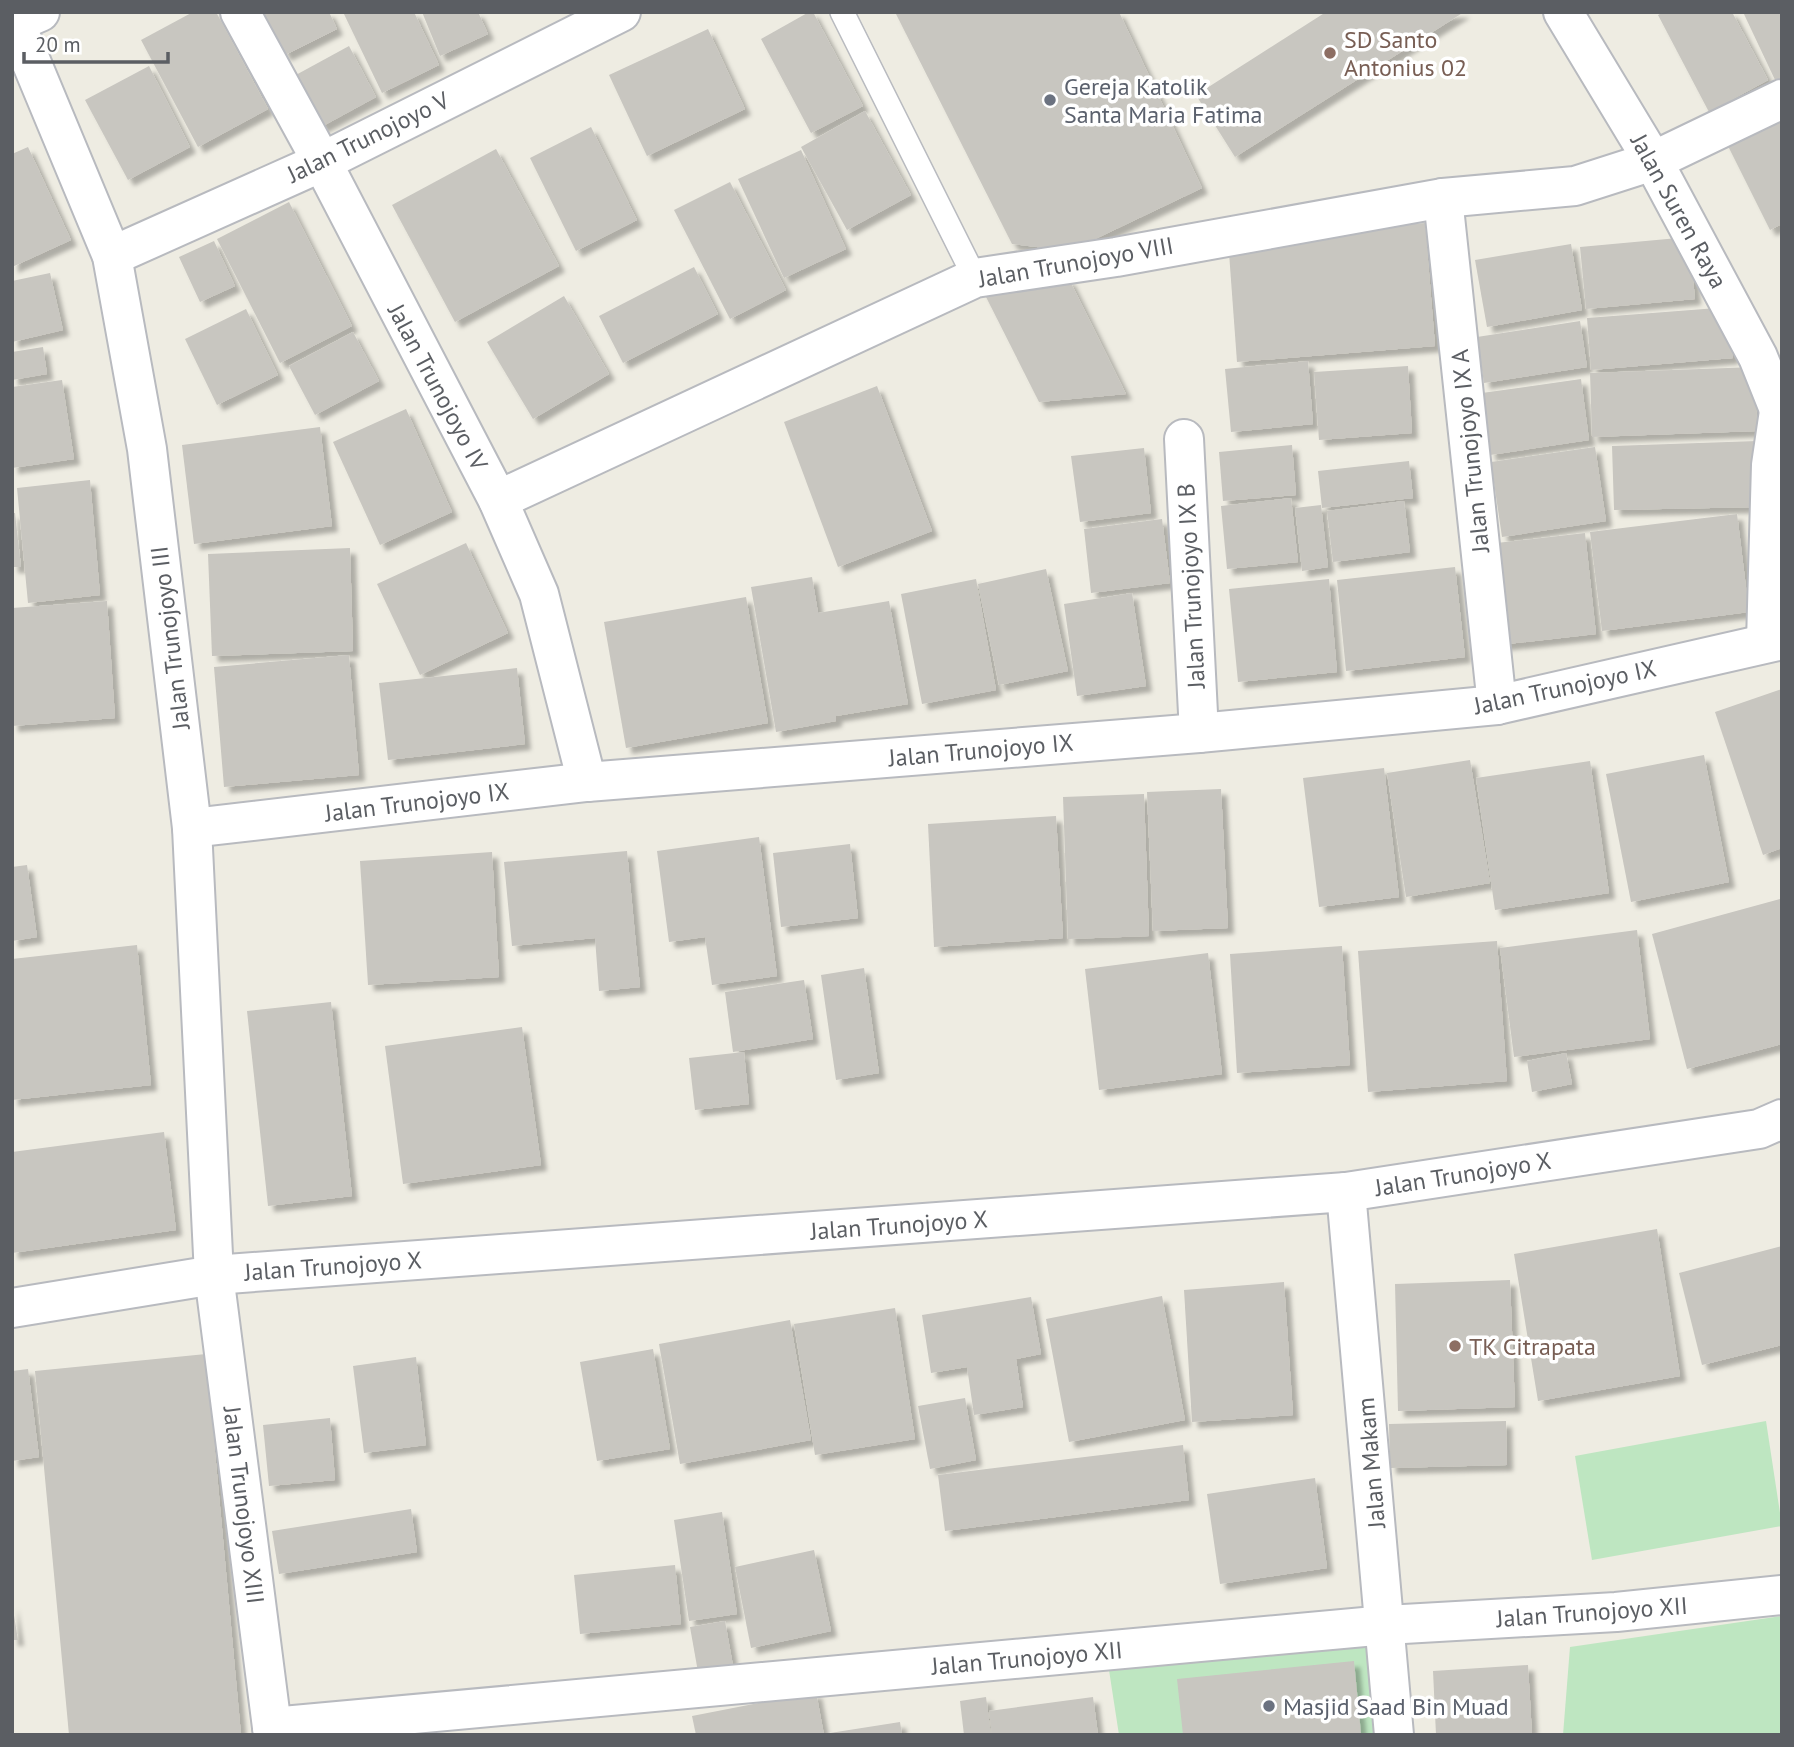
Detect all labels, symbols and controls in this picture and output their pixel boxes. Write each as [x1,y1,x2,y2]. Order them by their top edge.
scale bar [24,21,168,65]
place label: SD Santo Antonius 02 [1344,24,1467,83]
text: 20 m [35,31,81,58]
marker: SD Santo Antonius 02 [1322,45,1338,61]
place label: Gereja Katolik Santa Maria Fatima [1064,71,1262,130]
street label: Jalan Trunojoyo V [281,84,454,190]
marker: Gereja Katolik Santa Maria Fatima [1042,92,1058,108]
street label: Jalan Suren Raya [1623,127,1734,294]
street label: Jalan Trunojoyo VIII [975,230,1176,295]
street label: Jalan Trunojoyo IV [381,297,495,476]
street label: Jalan Trunojoyo IX A [1444,348,1496,555]
street label: Jalan Trunojoyo IX B [1170,483,1212,690]
street label: Jalan Trunojoyo III [143,544,197,732]
street label: Jalan Trunojoyo IX [1470,653,1659,722]
street label: Jalan Trunojoyo IX [886,726,1075,774]
street label: Jalan Trunojoyo IX [322,775,511,829]
street label: Jalan Trunojoyo X [1372,1145,1553,1203]
street label: Jalan Trunojoyo X [808,1203,989,1247]
street label: Jalan Trunojoyo X [242,1244,423,1288]
place label: TK Citrapata [1469,1331,1596,1362]
marker: TK Citrapata [1447,1338,1463,1354]
street label: Jalan Makam [1350,1396,1392,1531]
street label: Jalan Trunojoyo XIII [216,1403,271,1606]
street label: Jalan Trunojoyo XII [1494,1590,1689,1634]
street label: Jalan Trunojoyo XII [929,1634,1124,1682]
place label: Masjid Saad Bin Muad [1283,1691,1509,1722]
marker: Masjid Saad Bin Muad [1261,1698,1277,1714]

